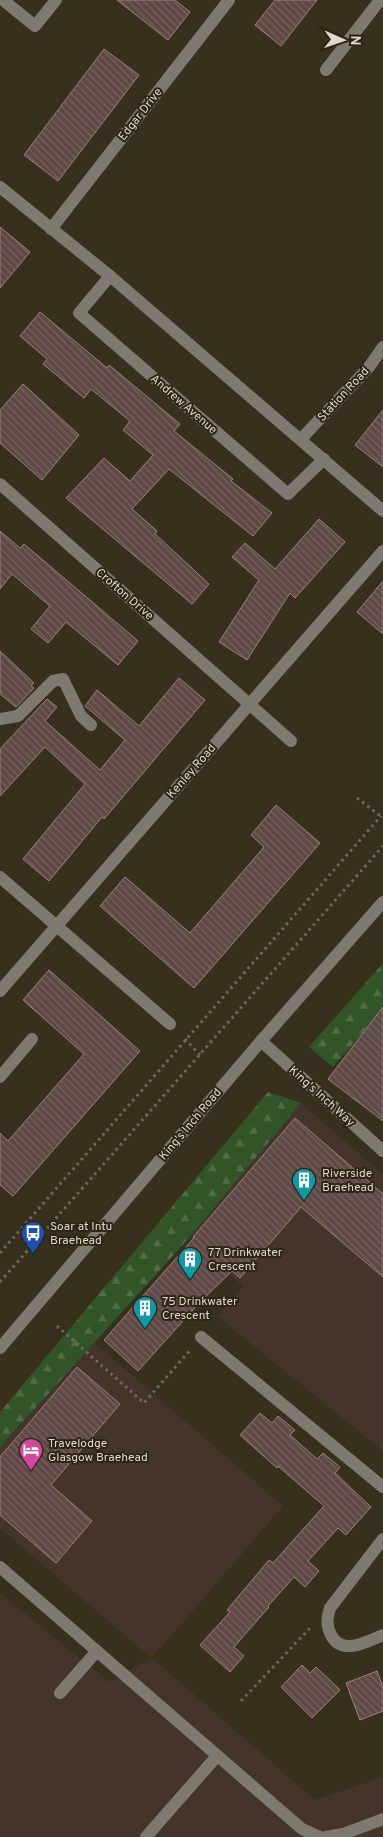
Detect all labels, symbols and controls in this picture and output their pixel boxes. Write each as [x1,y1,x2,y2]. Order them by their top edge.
north arrow [318,15,368,65]
text: N [346,35,363,46]
street label: Edgar Drive [115,85,166,144]
street label: Station Road [314,364,373,425]
street label: Andrew Avenue [147,371,220,438]
street label: Crofton Drive [92,565,157,624]
street label: Kenley Road [164,741,220,802]
street label: King's Inch Way [285,1063,358,1131]
street label: King's Inch Road [156,1085,226,1164]
place label: Riverside Braehead [322,1166,374,1196]
building icon: Riverside Braehead [291,1167,317,1201]
place label: Soar at Intu Braehead [50,1219,112,1249]
bus stop icon: Soar at Intu Braehead [20,1220,46,1254]
place label: 77 Drinkwater Crescent [208,1245,283,1275]
building icon: 77 Drinkwater Crescent [177,1246,203,1280]
place label: 75 Drinkwater Crescent [162,1294,238,1324]
building icon: 75 Drinkwater Crescent [132,1295,158,1329]
place label: Travelodge Glasgow Braehead [48,1436,148,1466]
hotel icon: Travelodge Glasgow Braehead [18,1437,44,1471]

